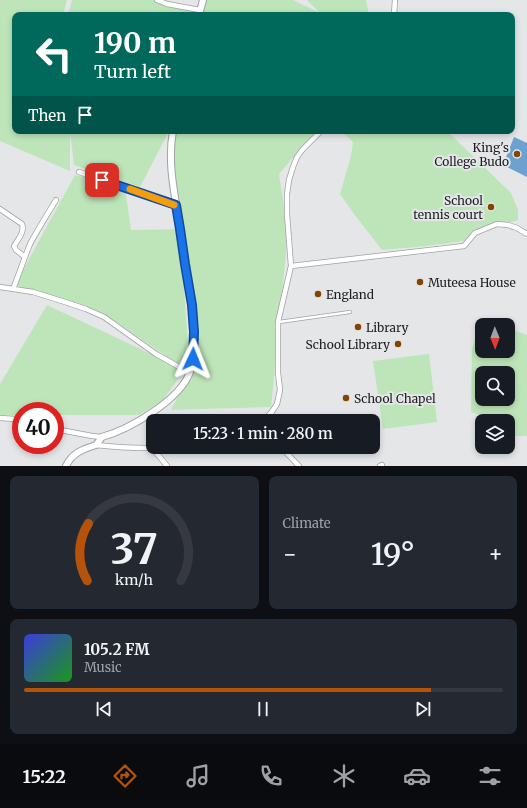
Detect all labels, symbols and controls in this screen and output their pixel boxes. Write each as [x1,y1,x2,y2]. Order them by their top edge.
text: 190 m [94,25,176,61]
icon: left [28,28,80,80]
text: Turn left [94,60,171,83]
icon: arrive [74,104,96,126]
text: Then [28,106,66,125]
place label: King's College Budo [435,140,509,169]
marker: King's College Budo [512,149,522,159]
pin [85,163,119,197]
icon: arrive [91,169,113,191]
place label: School tennis court [413,193,483,222]
marker: School tennis court [486,202,496,212]
place label: Muteesa House [428,275,516,290]
marker: Muteesa House [415,277,425,287]
place label: England [326,287,374,302]
marker: England [313,289,323,299]
north arrow [475,318,515,358]
map controls [475,318,515,454]
place label: Library [366,320,409,335]
marker: Library [353,322,363,332]
place label: School Library [306,337,390,352]
position arrow [172,338,214,380]
marker: School Library [393,339,403,349]
button: search [475,366,515,406]
place label: School Chapel [354,391,436,406]
marker: School Chapel [341,393,351,403]
speed limit sign: 40 [12,402,64,454]
button: layers [475,414,515,454]
text: 15:23 · 1 min · 280 m [193,424,333,443]
text: Climate [283,515,331,532]
text: 37 [111,522,158,574]
text: 19° [371,535,415,573]
text: − [283,540,297,568]
text: + [488,540,503,568]
text: km/h [115,570,154,588]
text: 105.2 FM [84,640,150,659]
text: Music [84,659,122,676]
icon: previous [93,698,115,720]
icon: pause [252,698,274,720]
icon: next [412,698,434,720]
icon: directions [111,762,139,790]
icon: music [184,762,212,790]
icon: phone [257,762,285,790]
icon: climate [330,762,358,790]
icon: car [403,762,431,790]
icon: filters [476,762,504,790]
text: 15:22 [23,765,66,788]

